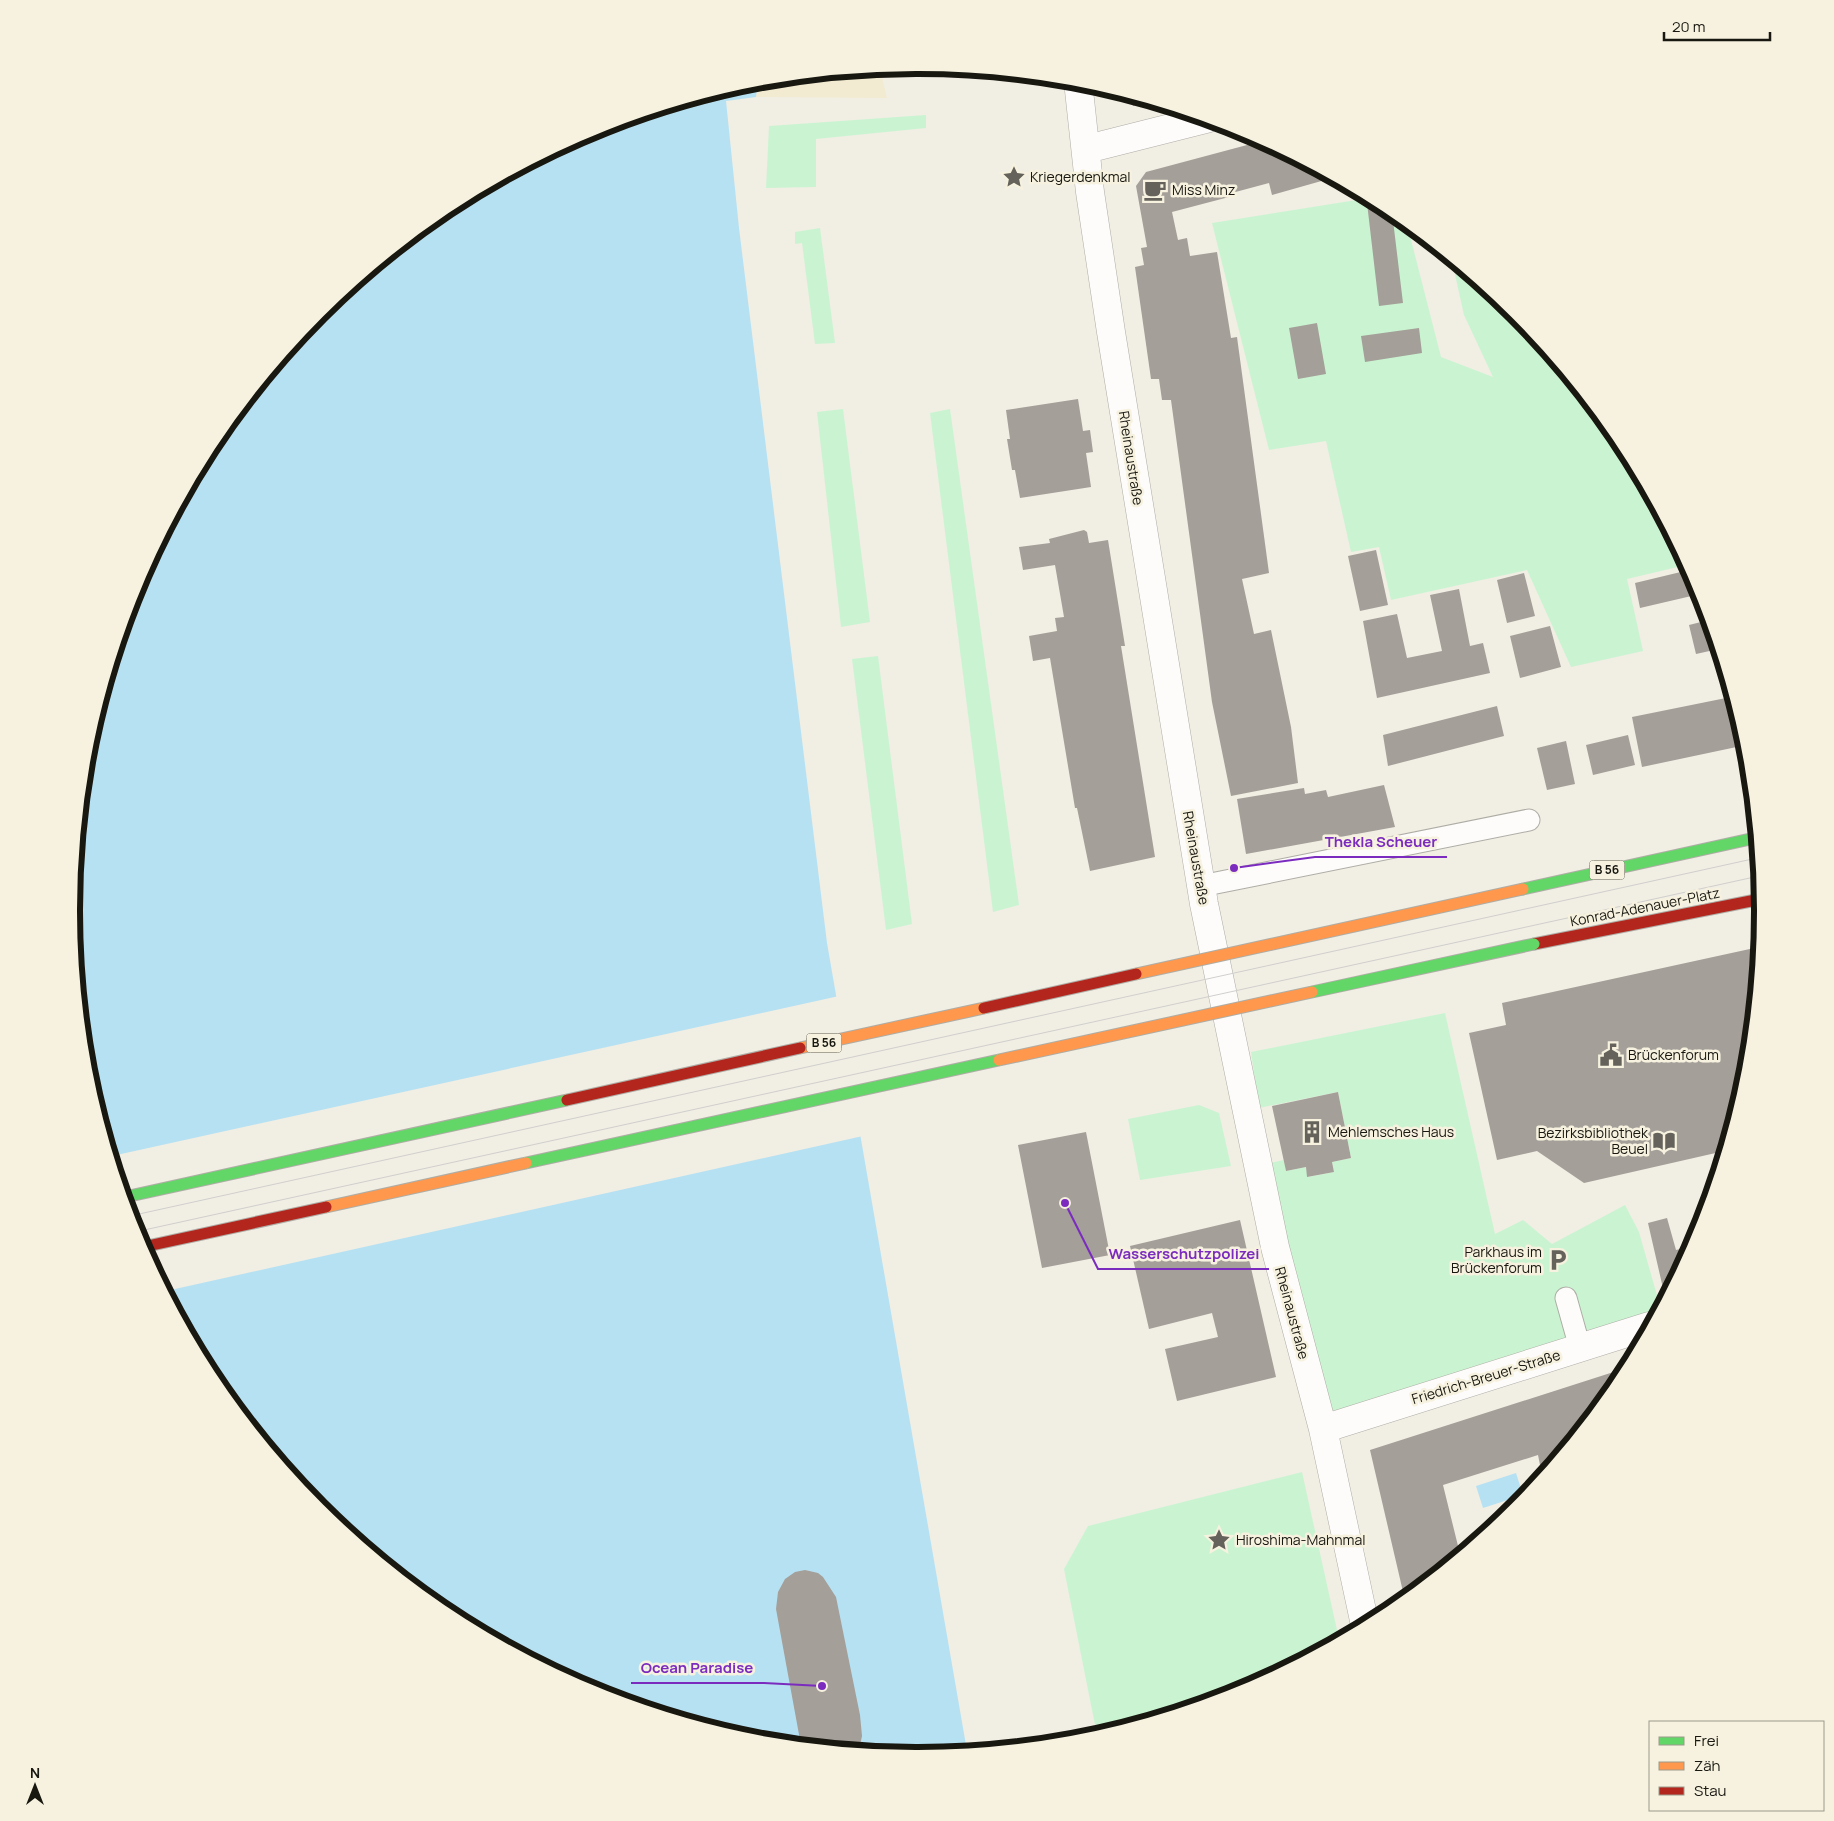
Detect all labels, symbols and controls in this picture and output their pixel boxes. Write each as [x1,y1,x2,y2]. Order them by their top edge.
scale bar [1664,10,1770,42]
text: 20 m [1672,16,1705,37]
place icon: Kriegerdenkmal [1001,164,1027,190]
place label: Kriegerdenkmal [1030,167,1131,186]
cafe icon: Miss Minz [1142,177,1168,203]
place label: Miss Minz [1172,180,1235,199]
street label: Rheinaustraße [1115,409,1148,506]
street label: Rheinaustraße [1179,809,1214,906]
callout: Thekla Scheuer [1315,827,1447,857]
text: Thekla Scheuer [1325,831,1437,852]
road number: B 56 [1590,860,1624,880]
street label: Konrad-Adenauer-Platz [1569,883,1721,930]
road number: B 56 [806,1034,842,1052]
public building icon: Brückenforum [1598,1042,1624,1068]
place label: Brückenforum [1628,1045,1719,1064]
building icon: Mehlemsches Haus [1299,1119,1325,1145]
place label: Mehlemsches Haus [1328,1122,1454,1141]
place label: Bezirksbibliothek Beuel [1538,1123,1649,1158]
library icon: Bezirksbibliothek Beuel [1651,1128,1677,1154]
callout: Wasserschutzpolizei [1098,1239,1269,1269]
place label: Parkhaus im Brückenforum [1451,1242,1542,1277]
text: Wasserschutzpolizei [1108,1243,1260,1264]
parking icon: Parkhaus im Brückenforum [1545,1247,1571,1273]
street label: Rheinaustraße [1271,1264,1314,1361]
street label: Friedrich-Breuer-Straße [1409,1345,1563,1408]
place icon: Hiroshima-Mahnmal [1206,1527,1232,1553]
place label: Hiroshima-Mahnmal [1236,1530,1366,1549]
callout: Ocean Paradise [631,1653,764,1683]
text: Ocean Paradise [641,1657,753,1678]
legend [1649,1721,1824,1811]
text: Frei [1694,1730,1719,1751]
text: Zäh [1694,1755,1721,1776]
north arrow [10,1761,60,1811]
text: N [30,1763,40,1782]
text: Stau [1694,1780,1727,1801]

